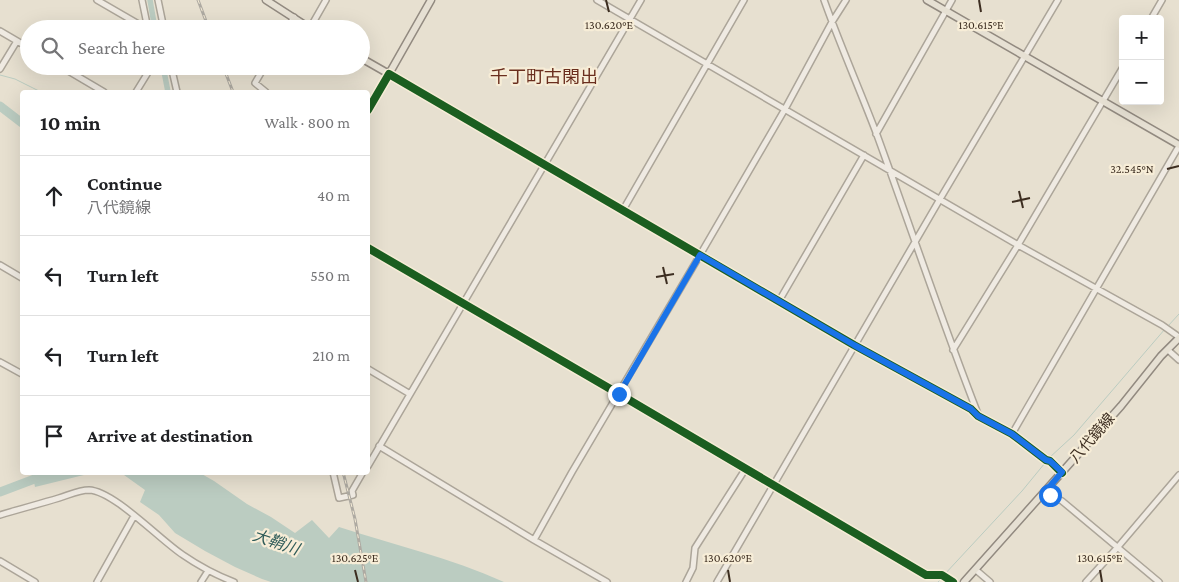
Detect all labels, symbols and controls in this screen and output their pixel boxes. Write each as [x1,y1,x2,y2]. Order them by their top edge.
map controls [1119,15,1164,105]
button: + [1119,15,1164,60]
text: 130.620°E [585,18,633,32]
text: 130.615°E [958,18,1004,32]
search box [20,20,370,75]
icon: search [38,34,66,62]
text: Search here [78,37,165,58]
button: − [1119,60,1164,105]
district label: 千丁町古閑出 [490,67,598,87]
text: 10 min [40,111,101,135]
text: Walk · 800 m [264,114,350,131]
text: 32.545°N [1110,162,1154,176]
text: Continue [87,173,162,194]
icon: ahead [40,182,68,210]
text: 40 m [317,187,350,204]
text: 八代鏡線 [87,199,151,216]
icon: left [40,262,68,290]
text: Turn left [87,265,159,286]
text: 550 m [310,267,350,284]
icon: left [40,342,68,370]
text: Turn left [87,345,159,366]
text: 210 m [312,347,350,364]
route end [608,383,631,406]
street label: 八代鏡線 [1066,409,1118,466]
icon: arrive [40,422,68,450]
text: Arrive at destination [87,425,253,446]
route start [1039,484,1062,507]
water label: 大鞘川 [251,526,303,558]
text: 130.625°E [332,551,379,565]
text: 130.620°E [704,551,752,565]
text: 130.615°E [1077,551,1123,565]

